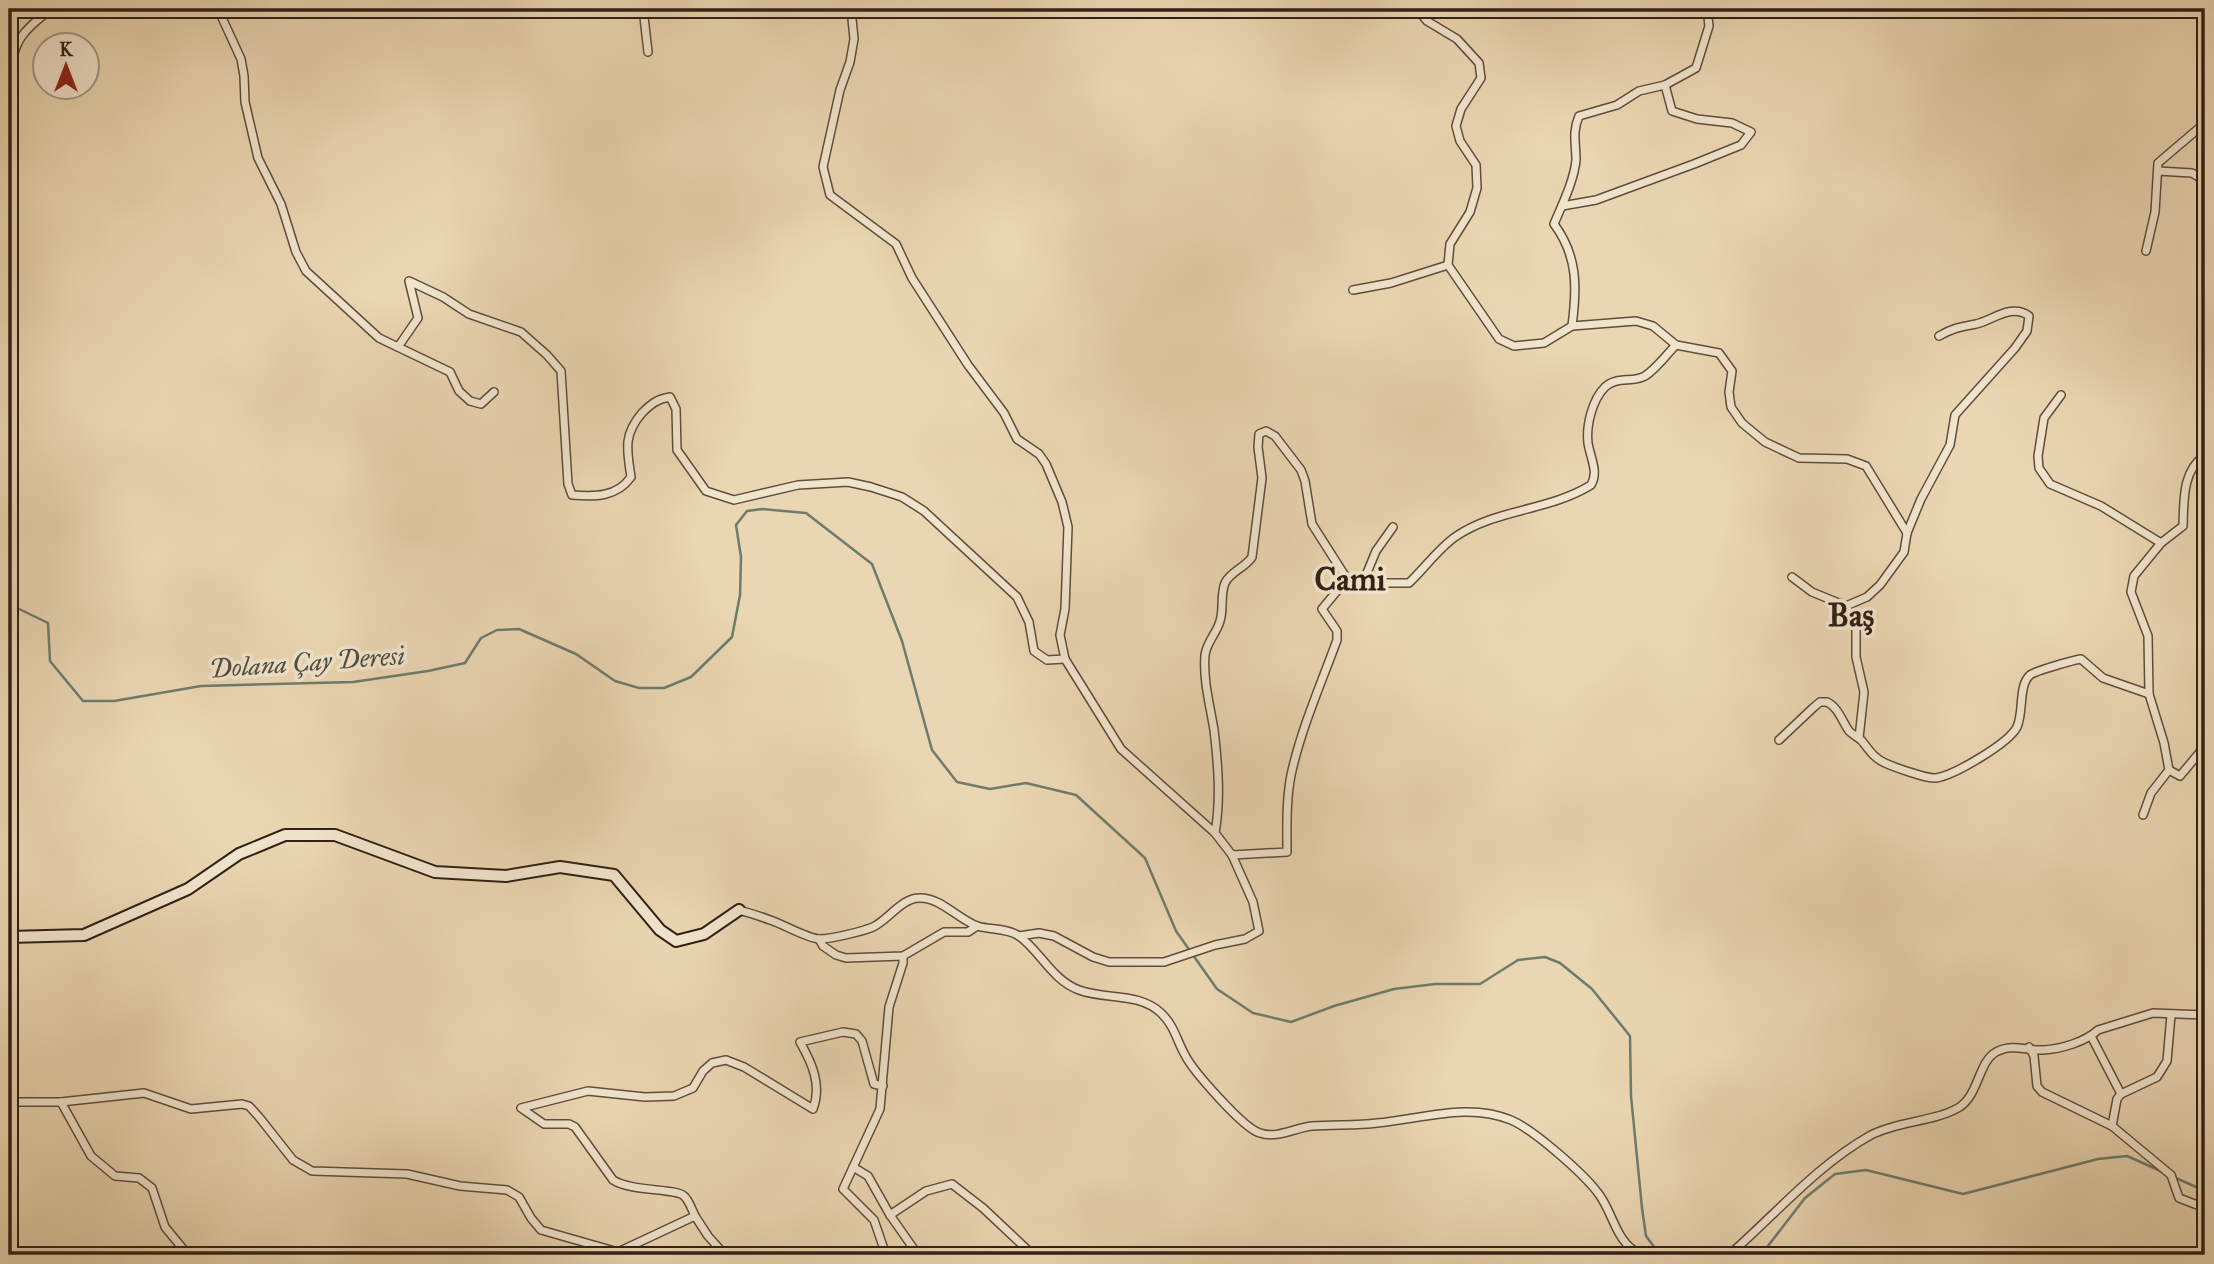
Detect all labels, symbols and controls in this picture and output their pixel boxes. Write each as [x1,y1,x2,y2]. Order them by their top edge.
north arrow [32,32,102,102]
text: K [59,38,74,61]
district label: Cami [1314,560,1386,599]
district label: Baş [1828,596,1875,635]
water label: Dolana Çay Deresi [208,639,406,685]

